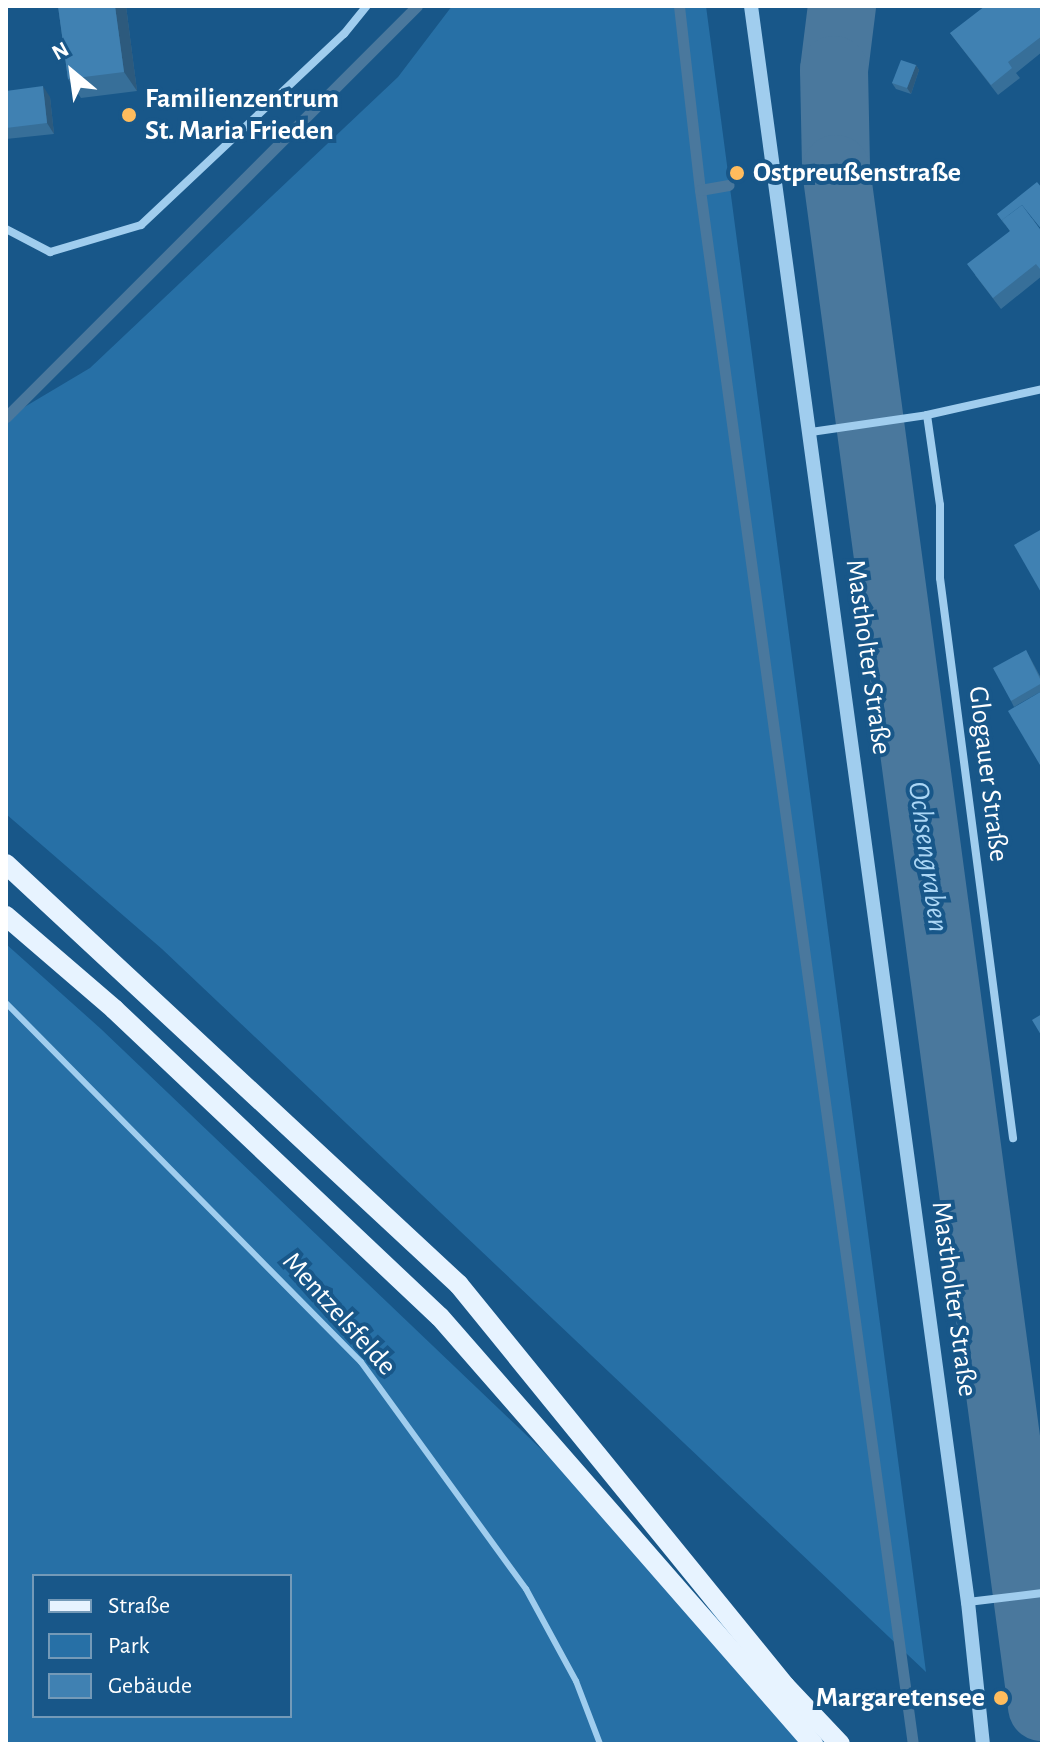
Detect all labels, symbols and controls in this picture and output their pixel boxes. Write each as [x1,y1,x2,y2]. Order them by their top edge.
north arrow [32,32,112,112]
text: N [48,38,72,64]
place label: Familienzentrum St. Maria Frieden [145,82,339,148]
marker: Familienzentrum St. Maria Frieden [120,106,138,124]
place label: Ostpreußenstraße [753,156,961,190]
marker: Ostpreußenstraße [728,164,746,182]
street label: Mastholter Straße [838,557,898,757]
street label: Glogauer Straße [961,684,1015,864]
water label: Ochsengraben [900,779,956,935]
street label: Mastholter Straße [924,1199,984,1399]
street label: Mentzelsfelde [275,1245,403,1383]
legend [32,1574,292,1718]
text: Straße [108,1594,170,1618]
text: Park [108,1634,149,1658]
text: Gebäude [108,1674,192,1698]
place label: Margaretensee [816,1681,985,1715]
marker: Margaretensee [992,1689,1010,1707]

